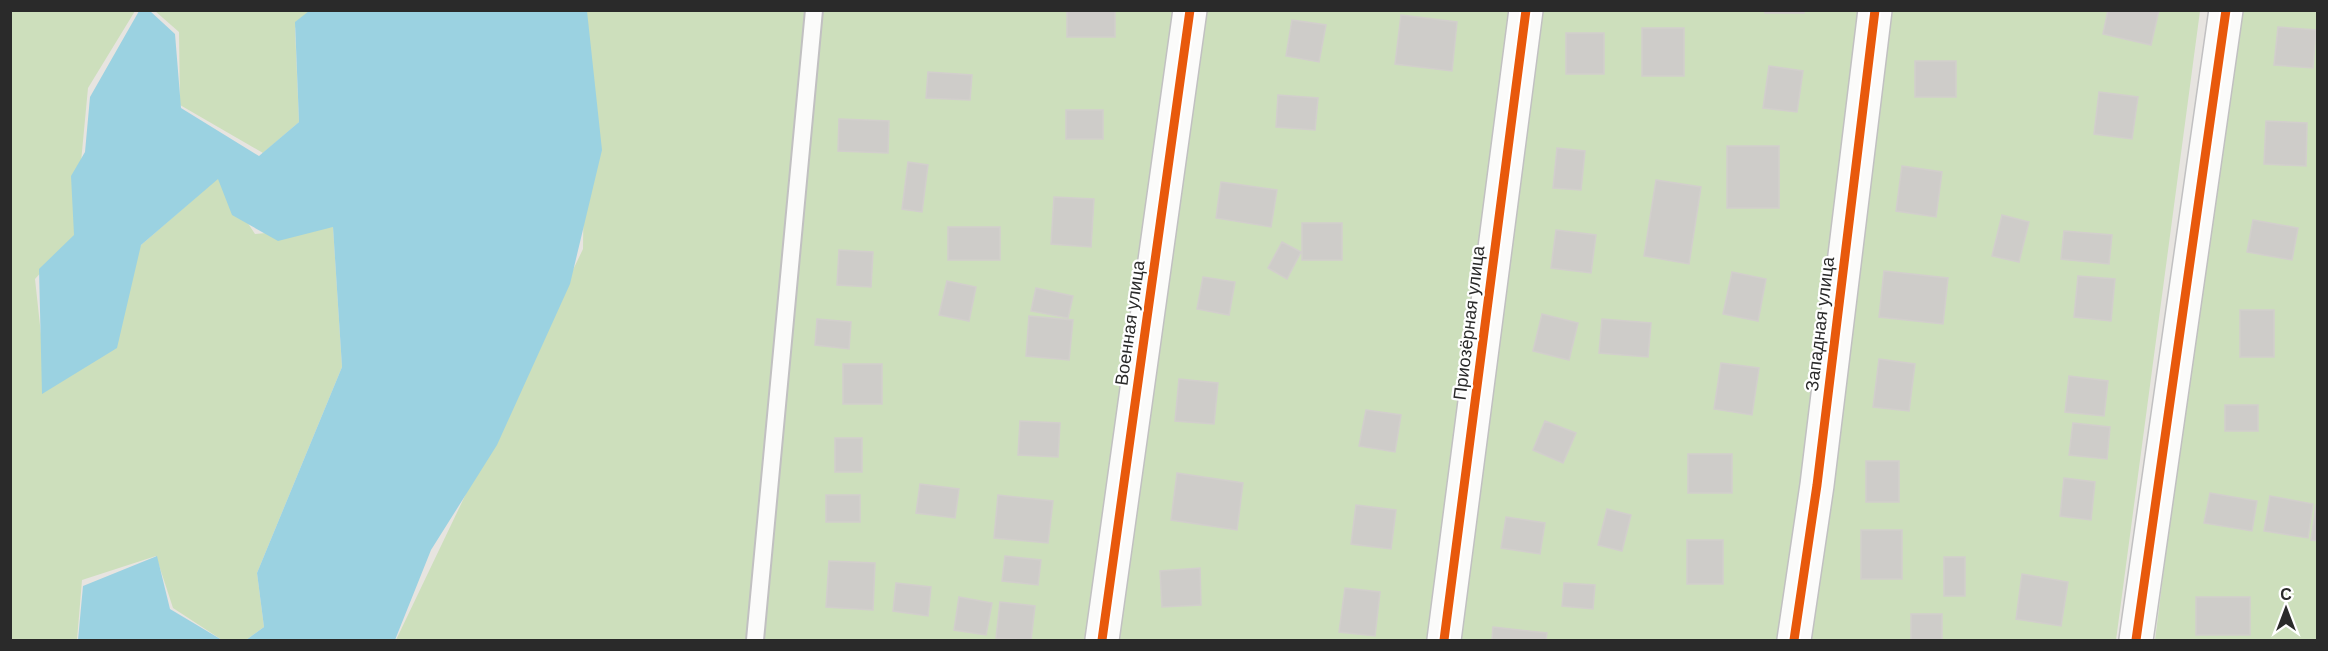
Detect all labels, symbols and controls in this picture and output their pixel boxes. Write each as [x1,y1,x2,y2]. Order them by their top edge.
street label: Приозёрная улица [1450,244,1489,401]
street label: Западная улица [1802,255,1838,392]
street label: Военная улица [1111,258,1149,387]
north arrow [2256,579,2316,639]
text: С [2280,586,2292,603]

